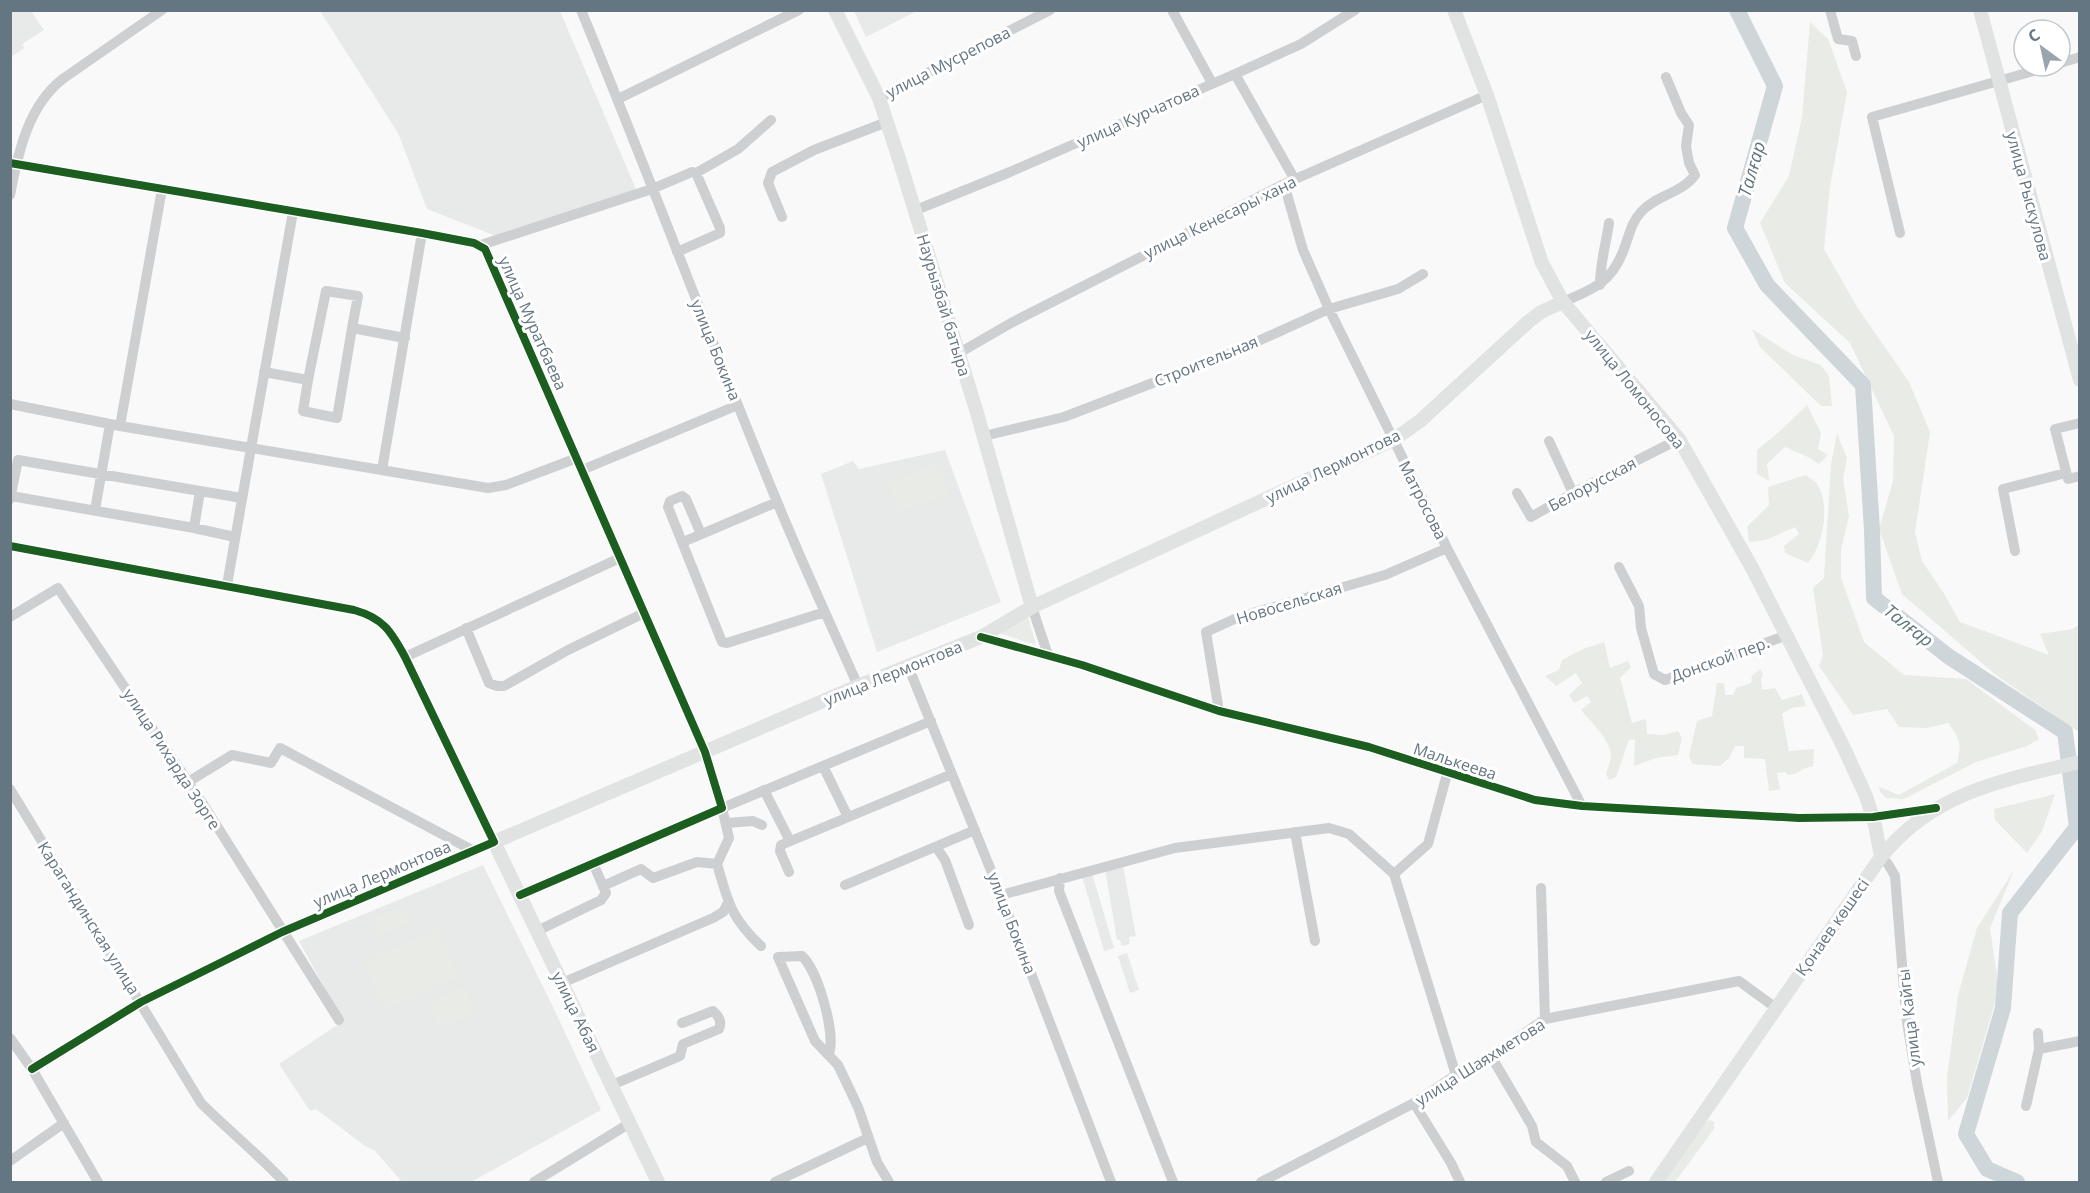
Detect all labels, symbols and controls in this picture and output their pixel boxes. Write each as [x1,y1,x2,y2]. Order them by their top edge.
north arrow [2012,18,2072,78]
street label: улица Мусрепова [882,21,1014,103]
text: С [2024,23,2044,47]
street label: улица Курчатова [1073,79,1203,153]
street label: улица Рыскулова [2001,129,2057,263]
water label: Талғар [1732,139,1770,199]
street label: улица Кенесары хана [1140,170,1300,264]
street label: Наурызбай батыра [912,231,976,379]
street label: улица Муратбаева [494,253,572,393]
street label: улица Бокина [686,296,746,404]
street label: улица Ломоносова [1580,325,1690,453]
street label: Строительная [1151,330,1261,392]
street label: улица Лермонтова [1262,424,1404,508]
street label: Белорусская [1544,452,1640,516]
street label: Матросова [1394,457,1452,543]
street label: Новосельская [1234,577,1344,629]
water label: Талғар [1879,598,1939,652]
street label: Донской пер. [1668,631,1772,687]
street label: улица Лермонтова [821,635,965,711]
street label: улица Рихарда Зорге [118,684,226,834]
street label: Малькеева [1411,737,1499,785]
street label: улица Лермонтова [310,835,454,913]
street label: Карагандинская улица [33,837,145,999]
street label: улица Бокина [983,869,1041,977]
street label: Қонаев көшесі [1790,874,1874,980]
street label: улица Абая [547,968,605,1056]
street label: улица Кайгы [1892,968,1926,1068]
street label: улица Шаяхметова [1411,1013,1549,1111]

